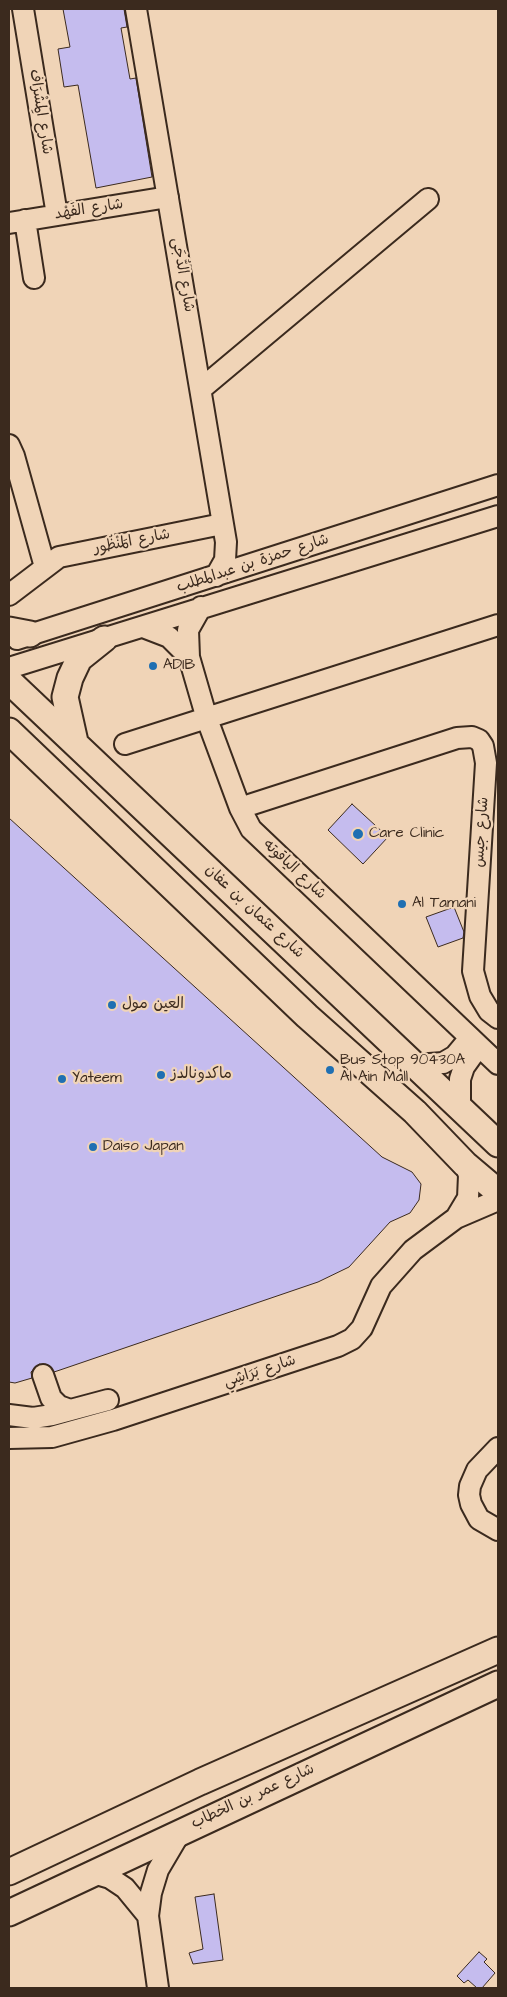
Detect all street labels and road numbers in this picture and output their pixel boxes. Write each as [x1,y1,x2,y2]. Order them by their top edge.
street label: شارع المِشْرَاف [24,68,56,156]
street label: شارع الفَهْد [53,196,125,224]
street label: شارع الدُّجَى [167,236,197,314]
street label: شارع المَنْظُور [92,526,172,558]
street label: شارع حمزة بن عبدالمطلب [175,531,331,597]
street label: شارع جيس [471,796,493,868]
street label: شارع الياقوته [259,836,329,904]
street label: شارع عثمان بن عفان [201,861,307,963]
street label: شارع بَرَاشِي [222,1352,298,1392]
street label: شارع عمر بن الخطاب [189,1761,317,1833]

